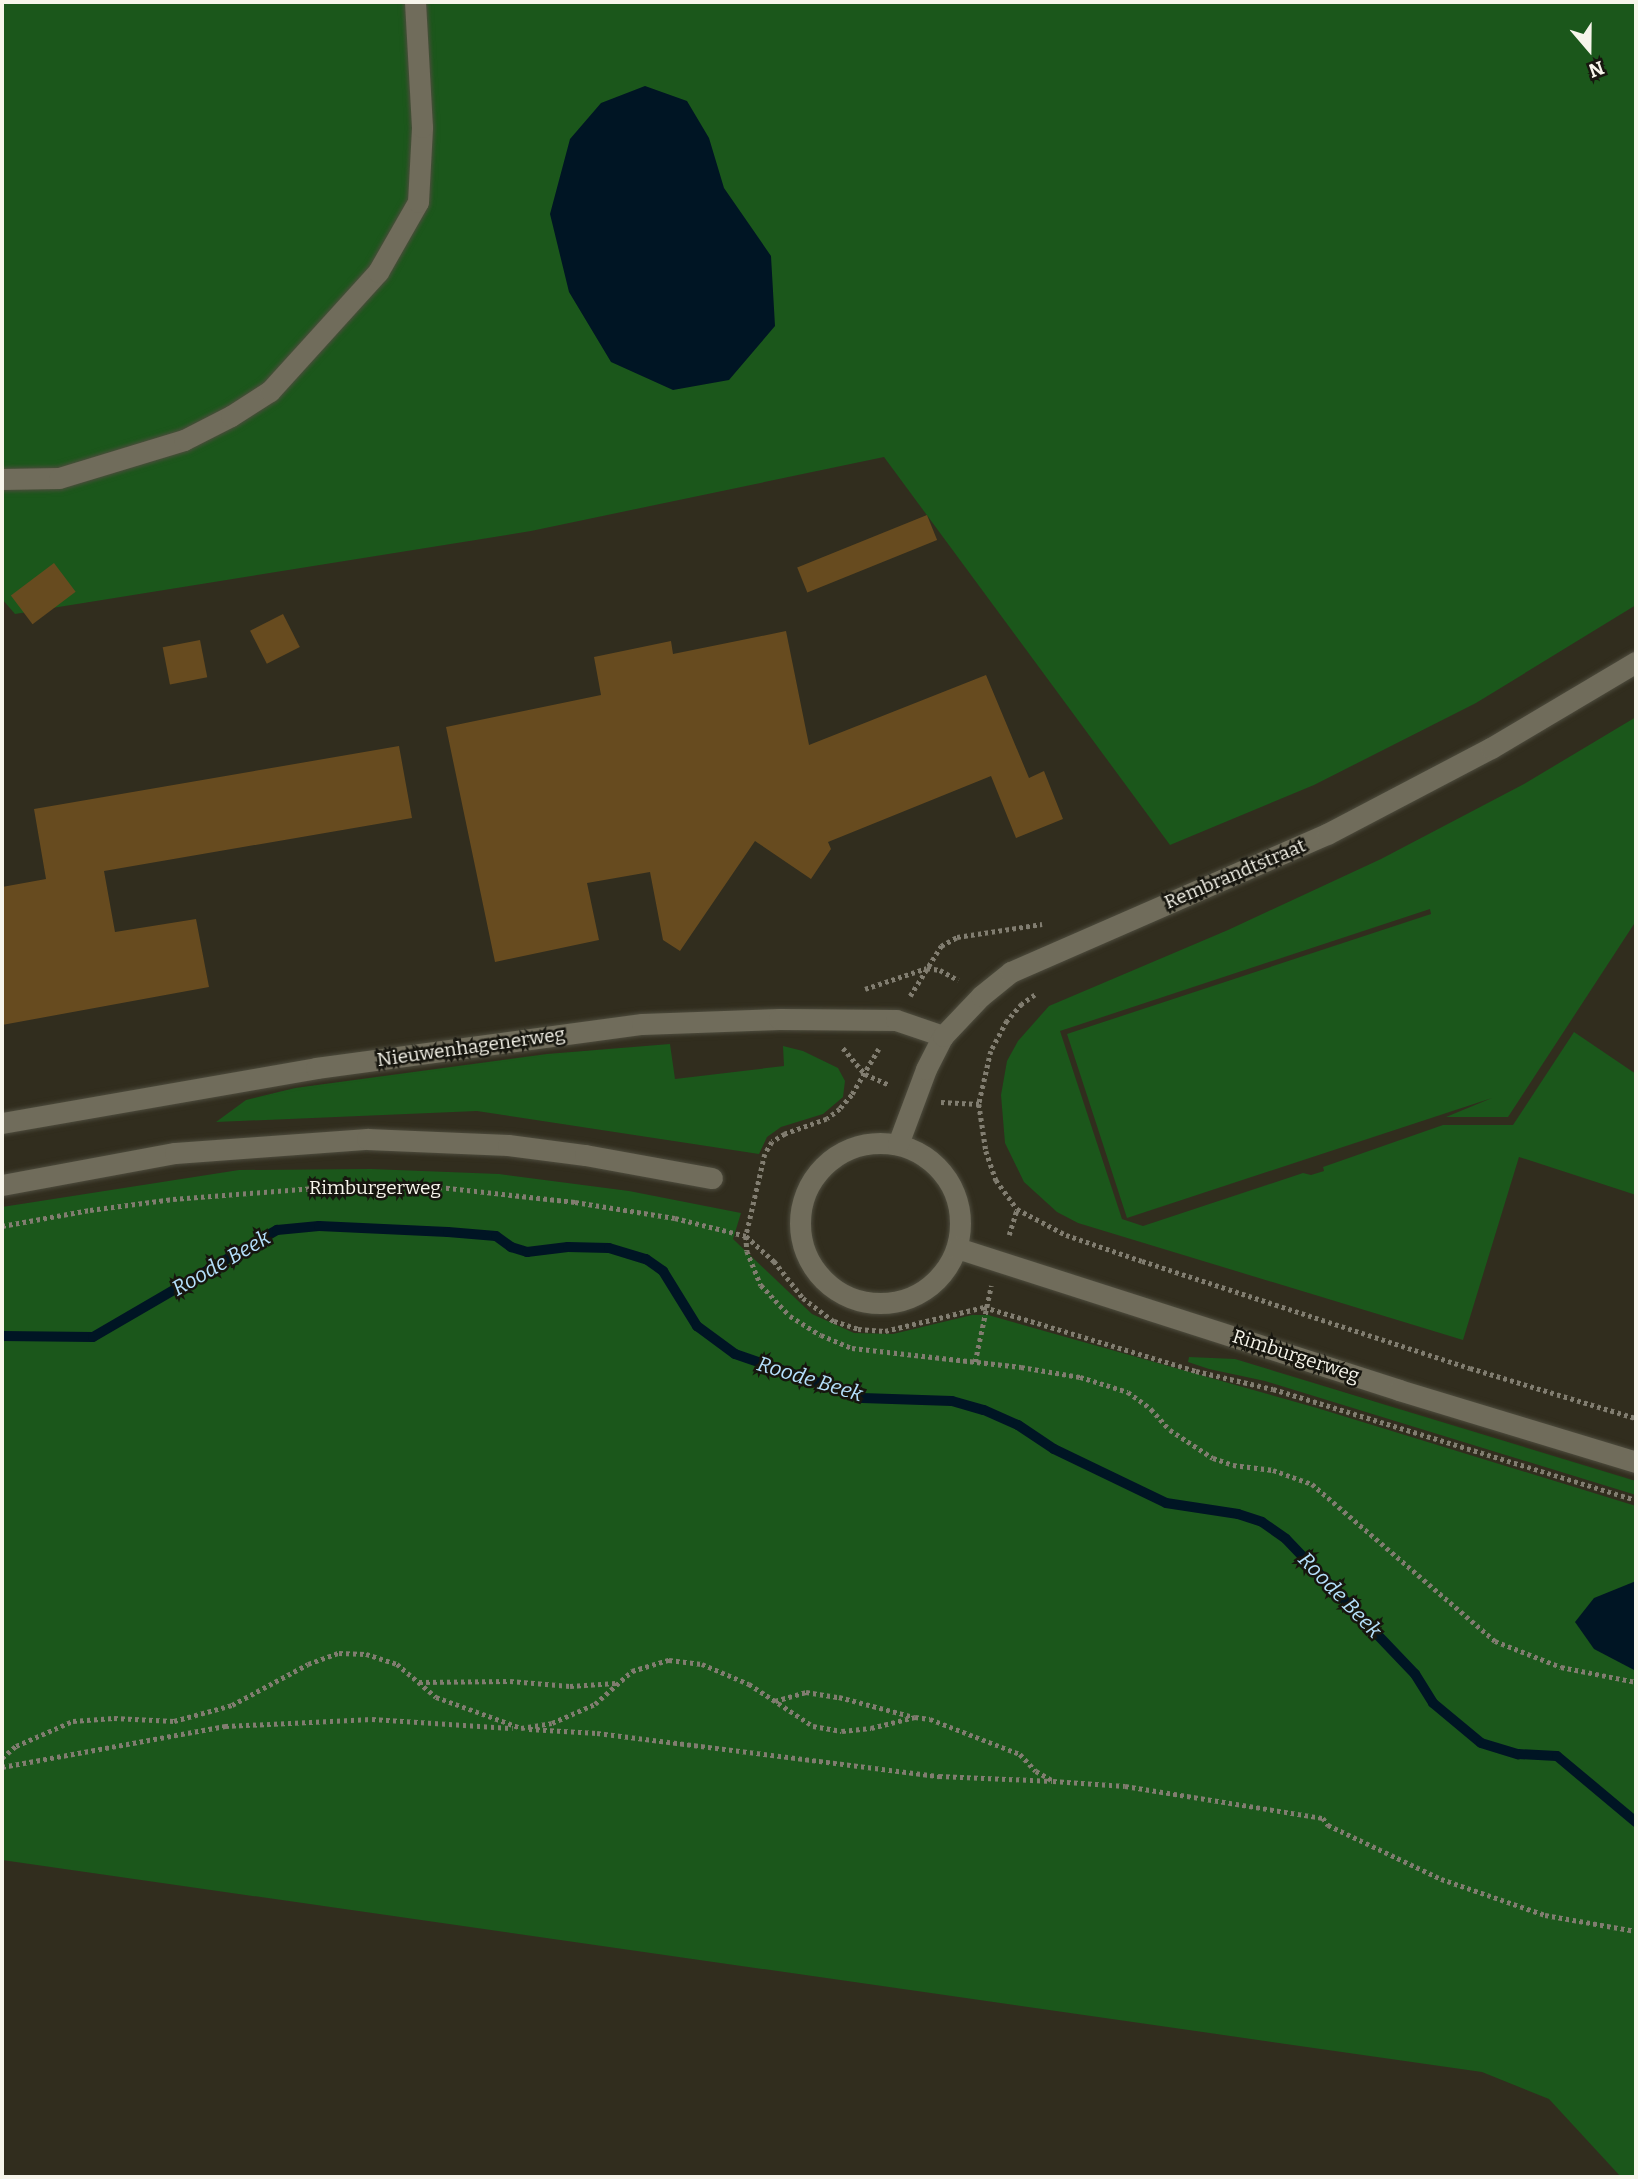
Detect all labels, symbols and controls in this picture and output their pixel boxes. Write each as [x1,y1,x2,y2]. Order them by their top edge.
north arrow [1554,14,1624,84]
text: N [1586,56,1607,83]
street label: Rembrandtstraat [1161,834,1309,914]
street label: Nieuwenhagenerweg [376,1023,566,1071]
street label: Rimburgerweg [309,1177,441,1199]
water label: Roode Beek [167,1225,275,1301]
street label: Rimburgerweg [1230,1325,1362,1387]
water label: Roode Beek [754,1351,866,1407]
water label: Roode Beek [1293,1547,1387,1643]

